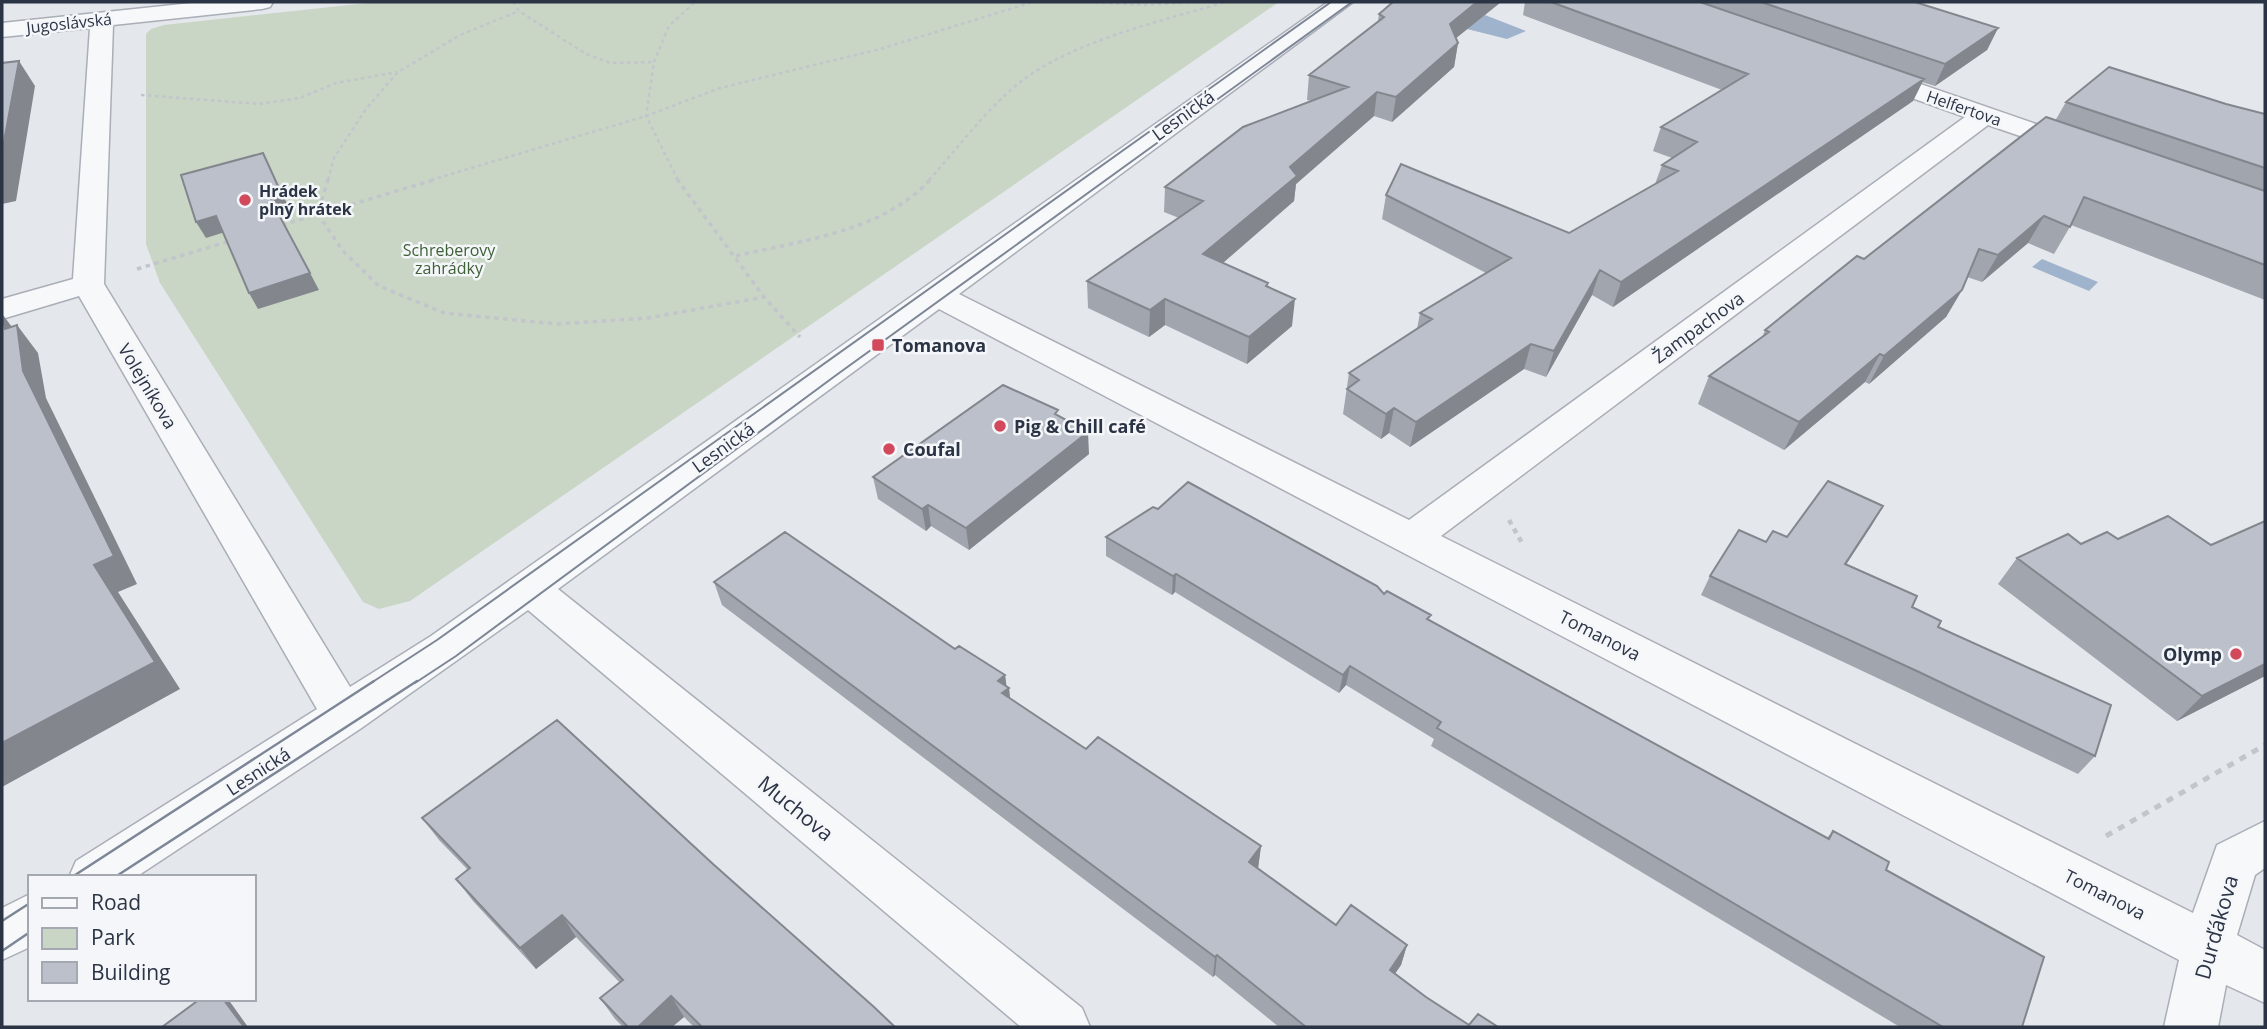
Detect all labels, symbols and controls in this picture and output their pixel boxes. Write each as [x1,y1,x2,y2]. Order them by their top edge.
street label: Jugoslávská [23,8,113,39]
street label: Lesnická [1147,84,1219,146]
street label: Helfertova [1924,85,2004,131]
place label: Hrádek plný hrátek [259,180,352,220]
marker: Hrádek plný hrátek [237,192,253,208]
park label: Schreberovy zahrádky [403,239,496,279]
street label: Žampachova [1647,286,1749,368]
place label: Tomanova [892,333,986,357]
marker: Tomanova [870,337,886,353]
street label: Volejníkova [113,339,183,433]
place label: Pig & Chill café [1014,414,1146,438]
street label: Lesnická [687,416,759,478]
marker: Pig & Chill café [992,418,1008,434]
place label: Coufal [903,437,961,461]
marker: Coufal [881,441,897,457]
street label: Tomanova [1555,604,1645,666]
place label: Olymp [2163,642,2222,666]
marker: Olymp [2228,646,2244,662]
street label: Lesnická [221,741,295,801]
street label: Muchova [752,769,840,847]
street label: Tomanova [2060,863,2150,925]
street label: Durďákova [2188,872,2244,982]
legend [28,875,256,1001]
text: Road [91,888,141,916]
text: Park [91,923,135,951]
text: Building [91,958,170,986]

